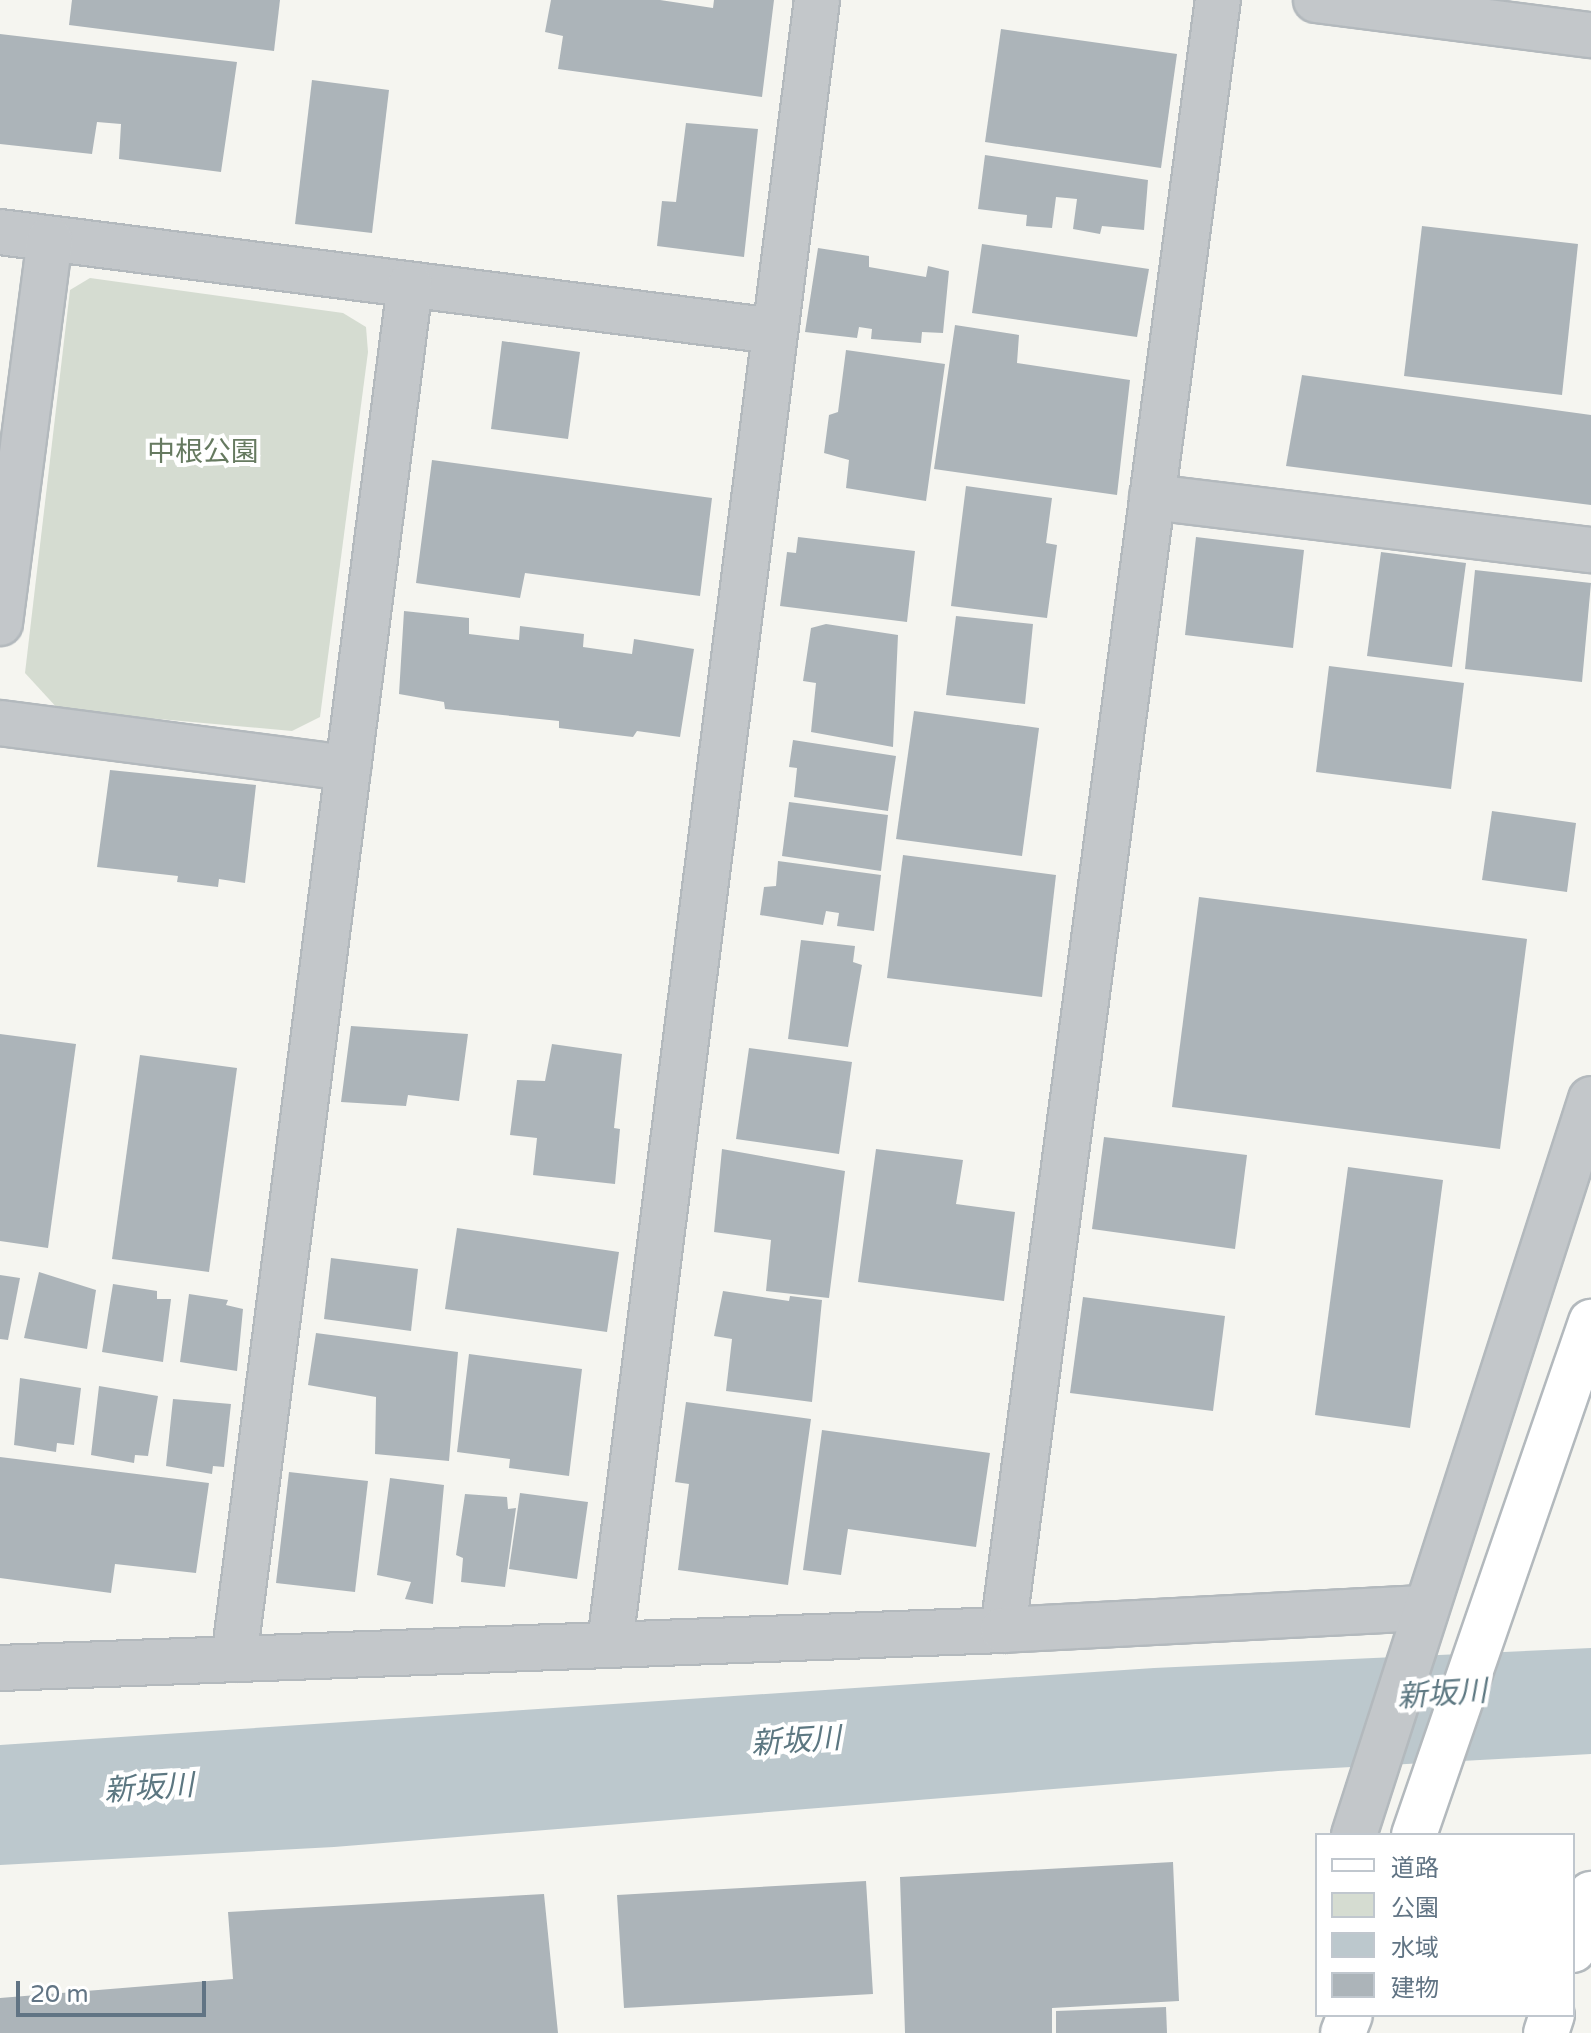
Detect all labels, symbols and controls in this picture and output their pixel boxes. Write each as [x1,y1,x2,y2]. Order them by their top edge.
park label: 中根公園 [147,435,259,469]
water label: 新坂川 [1396,1674,1488,1716]
water label: 新坂川 [750,1721,842,1763]
water label: 新坂川 [103,1768,195,1810]
legend [1315,1833,1575,2017]
text: 道路 [1391,1854,1439,1883]
text: 公園 [1391,1894,1439,1923]
text: 水域 [1391,1934,1439,1963]
scale bar [20,1965,210,2015]
text: 建物 [1391,1974,1439,2003]
text: 20 m [30,1980,88,2009]

